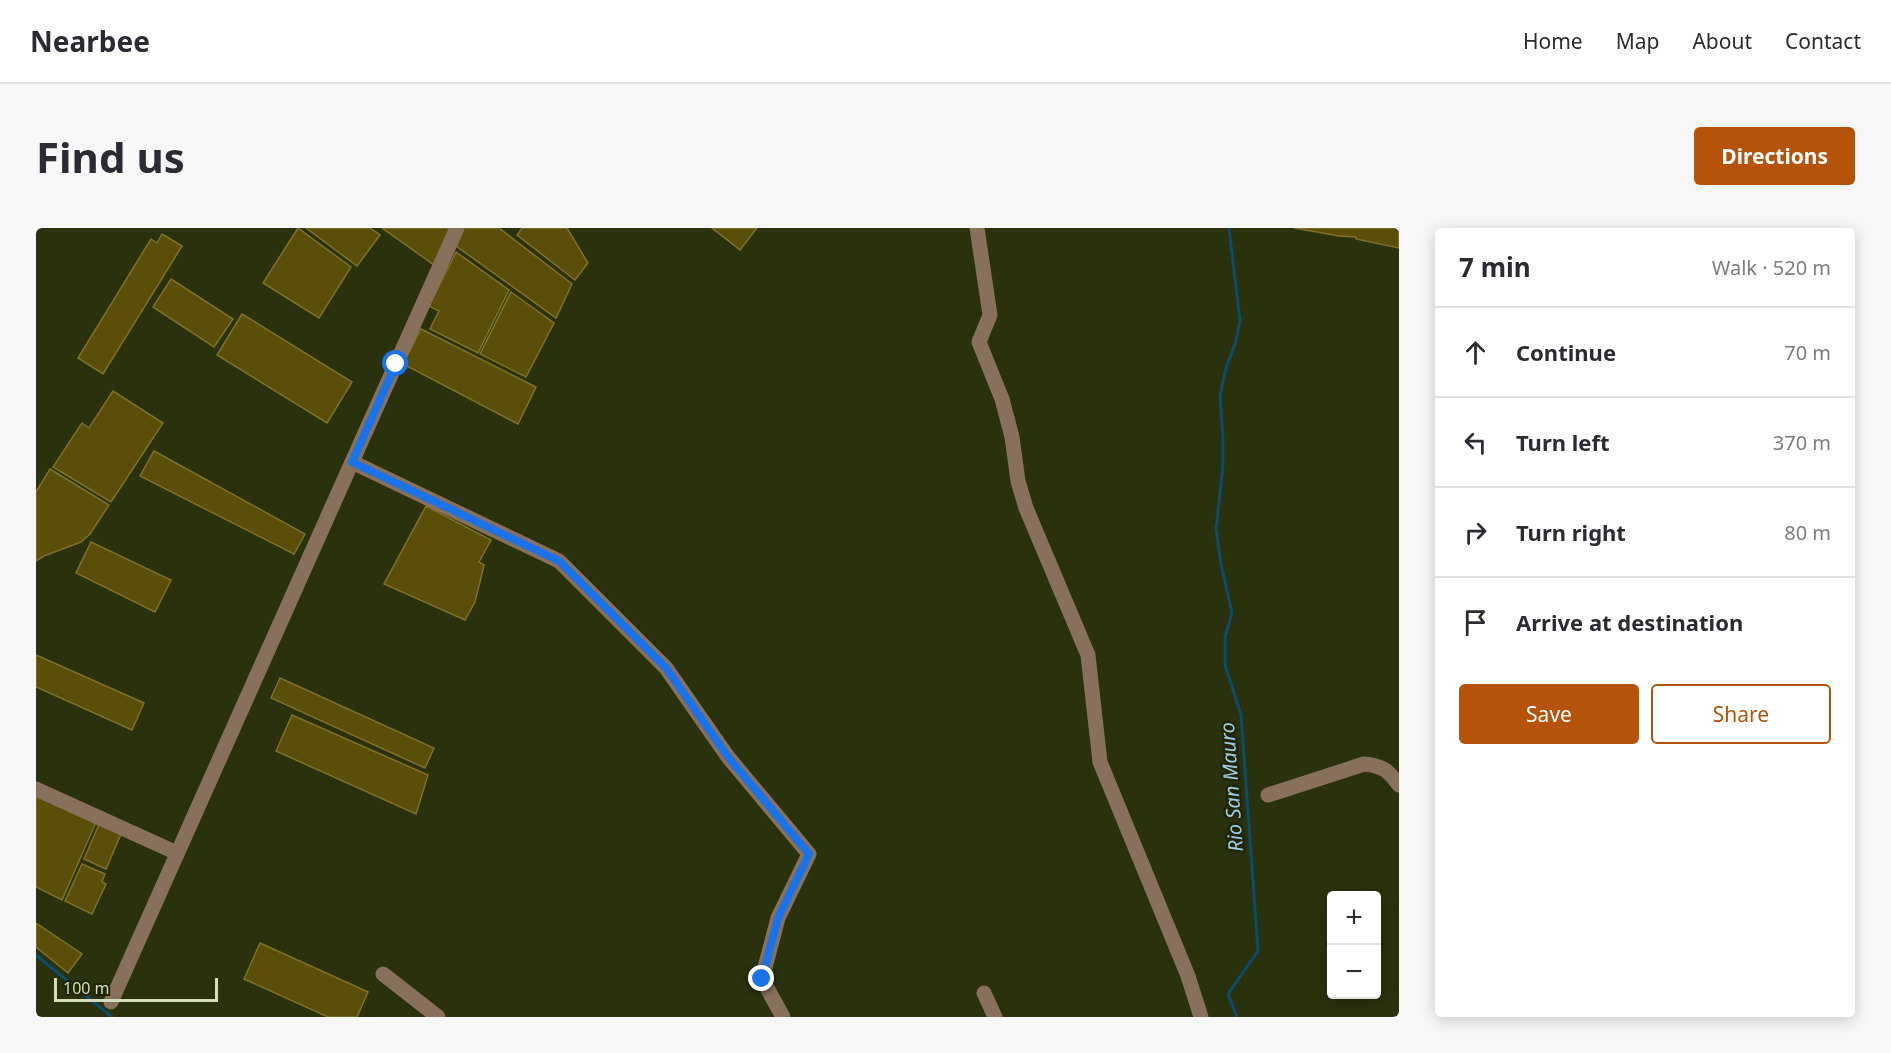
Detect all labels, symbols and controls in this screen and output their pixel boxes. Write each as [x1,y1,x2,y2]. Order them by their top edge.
text: Nearbee [30,22,150,60]
text: Home [1523,27,1583,55]
text: Map [1616,27,1659,55]
text: About [1692,27,1752,55]
text: Contact [1785,27,1861,55]
button: Directions [1694,127,1855,185]
text: Find us [36,128,185,185]
text: 7 min [1459,249,1531,285]
text: Walk · 520 m [1712,254,1831,281]
icon: ahead [1459,336,1492,369]
text: Continue [1516,337,1616,367]
text: 70 m [1784,339,1831,366]
route start [382,350,408,376]
icon: left [1459,426,1492,459]
text: Turn left [1516,427,1610,457]
text: 370 m [1773,429,1831,456]
icon: right [1459,516,1492,549]
text: Turn right [1516,517,1626,547]
text: 80 m [1784,519,1831,546]
icon: arrive [1459,606,1492,639]
text: Arrive at destination [1516,607,1743,637]
button: Save [1459,684,1639,744]
button: Share [1651,684,1831,744]
water label: Rio San Mauro [1213,721,1249,853]
map controls [1327,891,1381,999]
button: + [1327,891,1381,945]
button: − [1327,945,1381,999]
route end [748,965,774,991]
scale bar [54,975,218,1002]
text: 100 m [63,977,110,999]

